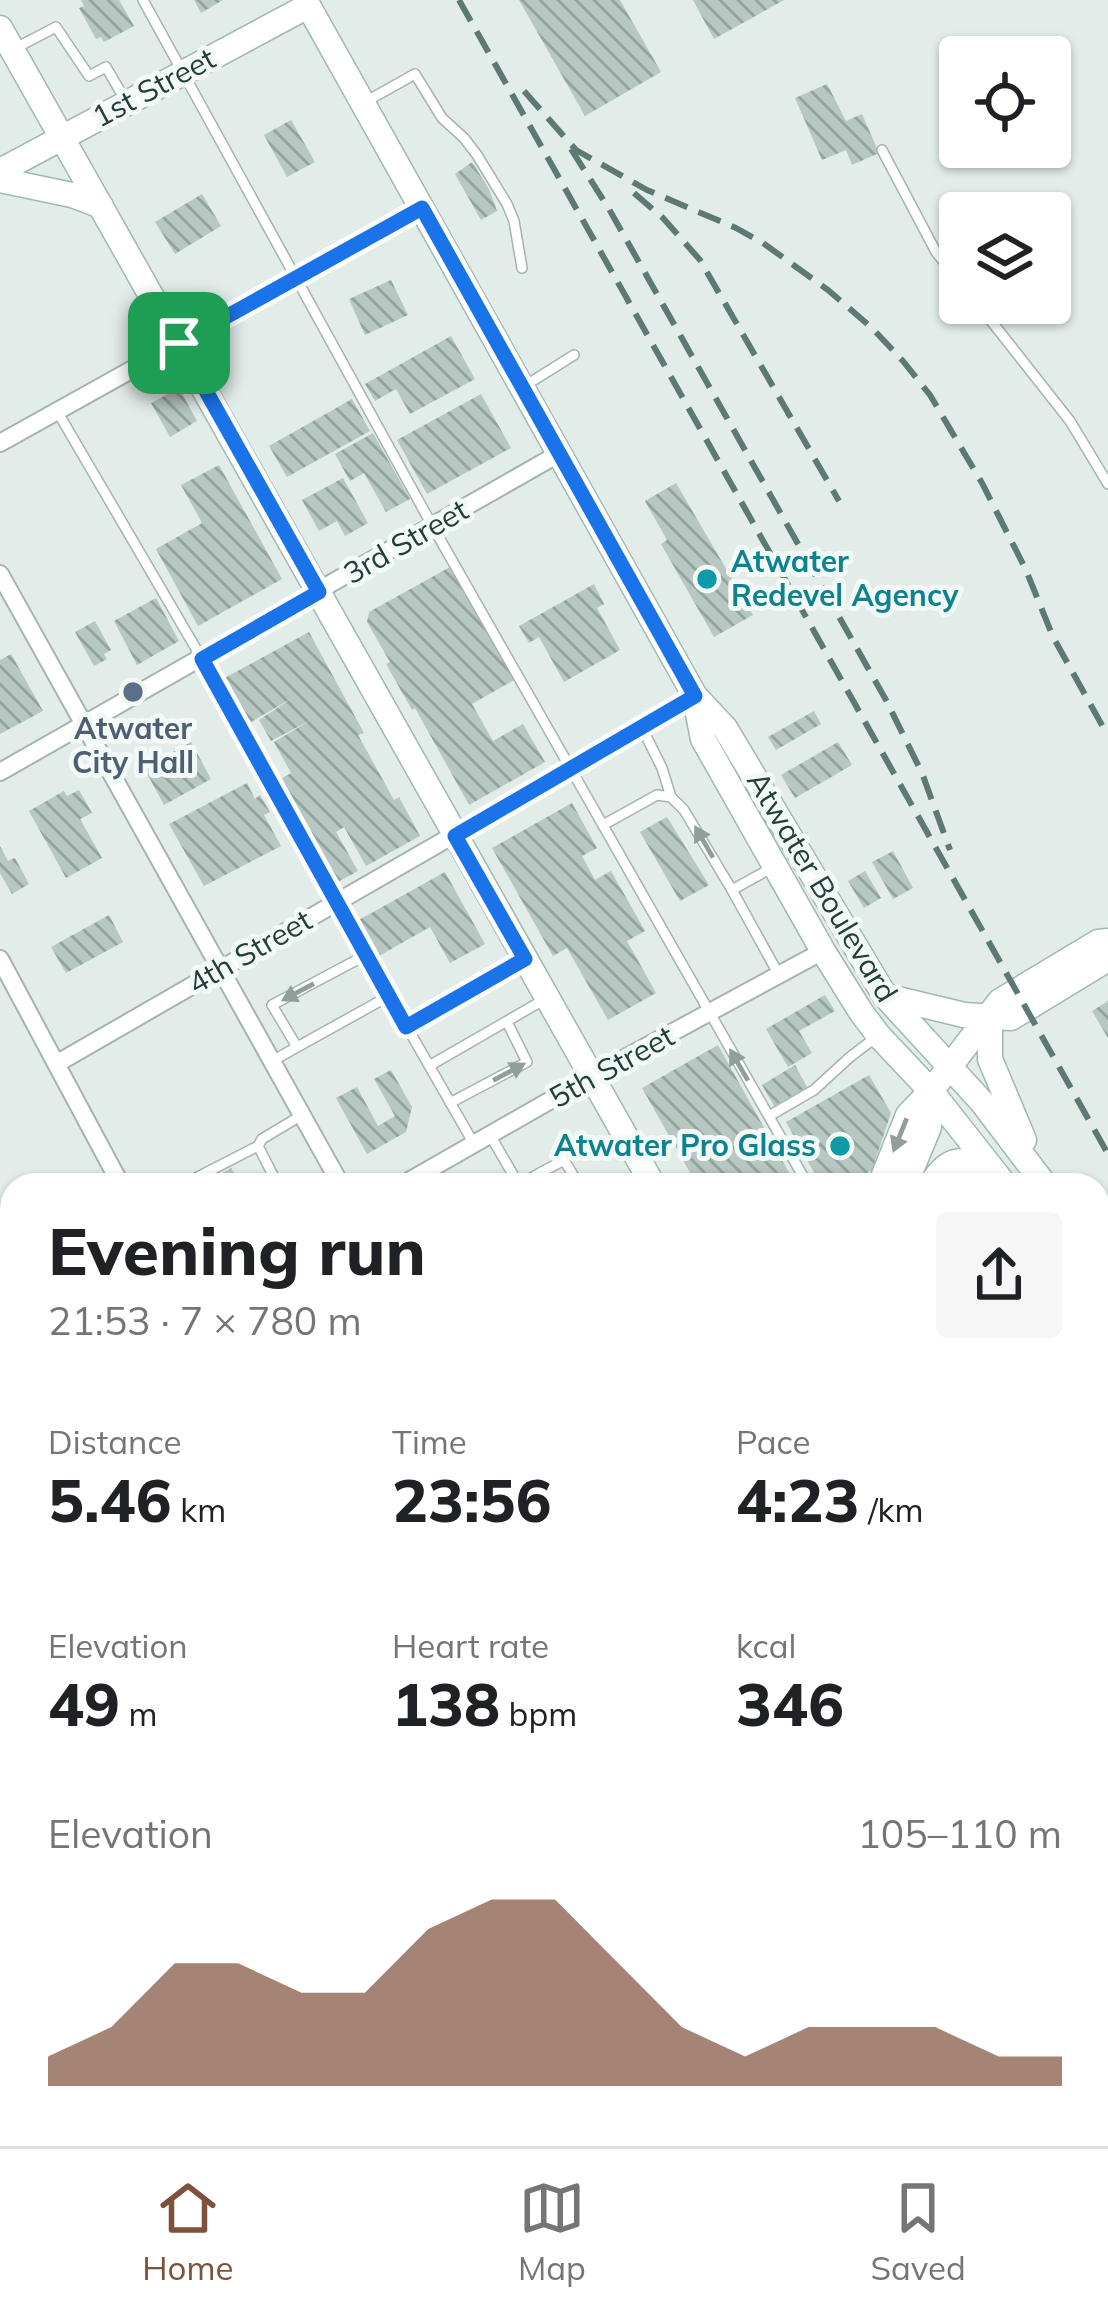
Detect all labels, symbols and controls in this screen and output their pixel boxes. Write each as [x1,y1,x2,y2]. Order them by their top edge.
map controls [939,36,1071,324]
button: locate [939,36,1071,168]
street label: 1st Street [85,39,222,135]
button: layers [939,192,1071,324]
pin [128,292,230,394]
icon: arrive [146,310,212,376]
street label: 3rd Street [336,490,475,592]
place label: Atwater Redevel Agency [731,542,959,614]
marker: Atwater Redevel Agency [694,566,720,592]
marker: Atwater City Hall [120,679,146,705]
place label: Atwater City Hall [72,709,194,781]
street label: Atwater Boulevard [739,764,907,1009]
one-way arrow [694,825,715,859]
street label: 4th Street [181,900,318,1002]
one-way arrow [280,981,315,1002]
street label: 5th Street [542,1016,681,1116]
one-way arrow [729,1048,750,1082]
one-way arrow [491,1062,526,1083]
one-way arrow [890,1117,909,1153]
place label: Atwater Pro Glass [554,1126,816,1164]
marker: Atwater Pro Glass [827,1133,853,1159]
text: Evening run [48,1209,426,1292]
button: share [936,1212,1062,1338]
text: 21:53 · 7 × 780 m [48,1296,362,1345]
text: Distance [48,1421,181,1462]
text: Time [392,1421,467,1462]
text: Pace [736,1421,810,1462]
text: 5.46 [48,1462,172,1537]
text: 23:56 [392,1462,552,1537]
text: 4:23 [736,1462,860,1537]
text: km [172,1489,226,1530]
text: /km [860,1489,924,1530]
text: Elevation [48,1625,188,1666]
text: Heart rate [392,1625,549,1666]
text: kcal [736,1625,796,1666]
text: 49 [48,1666,120,1741]
text: 138 [392,1666,500,1741]
text: 346 [736,1666,844,1741]
text: m [120,1693,158,1734]
text: bpm [500,1693,577,1734]
text: Elevation [48,1809,213,1858]
text: 105–110 m [857,1809,1062,1858]
tab: Home [142,2175,233,2288]
tab: Map [518,2175,586,2288]
tab: Saved [870,2175,966,2288]

